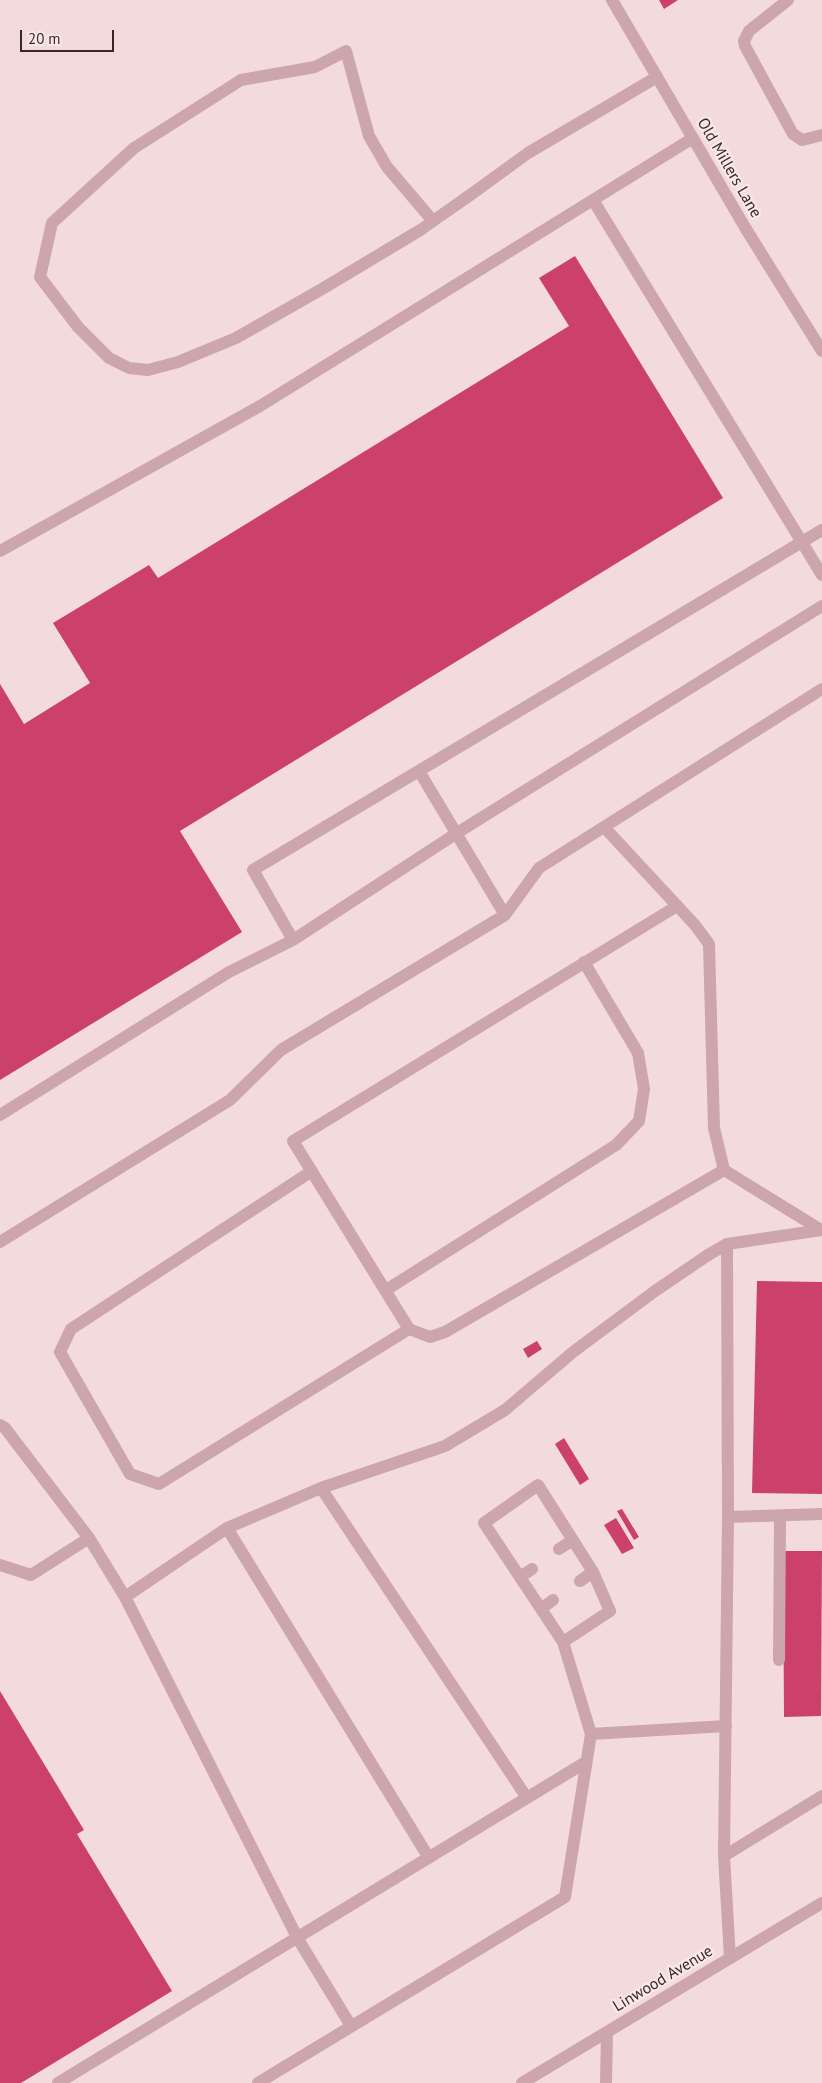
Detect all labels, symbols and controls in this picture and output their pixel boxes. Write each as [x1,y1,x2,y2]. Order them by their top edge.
scale bar [22,20,116,52]
text: 20 m [28,29,61,48]
street label: Old Millers Lane [693,115,765,221]
street label: Linwood Avenue [610,1942,716,2016]

